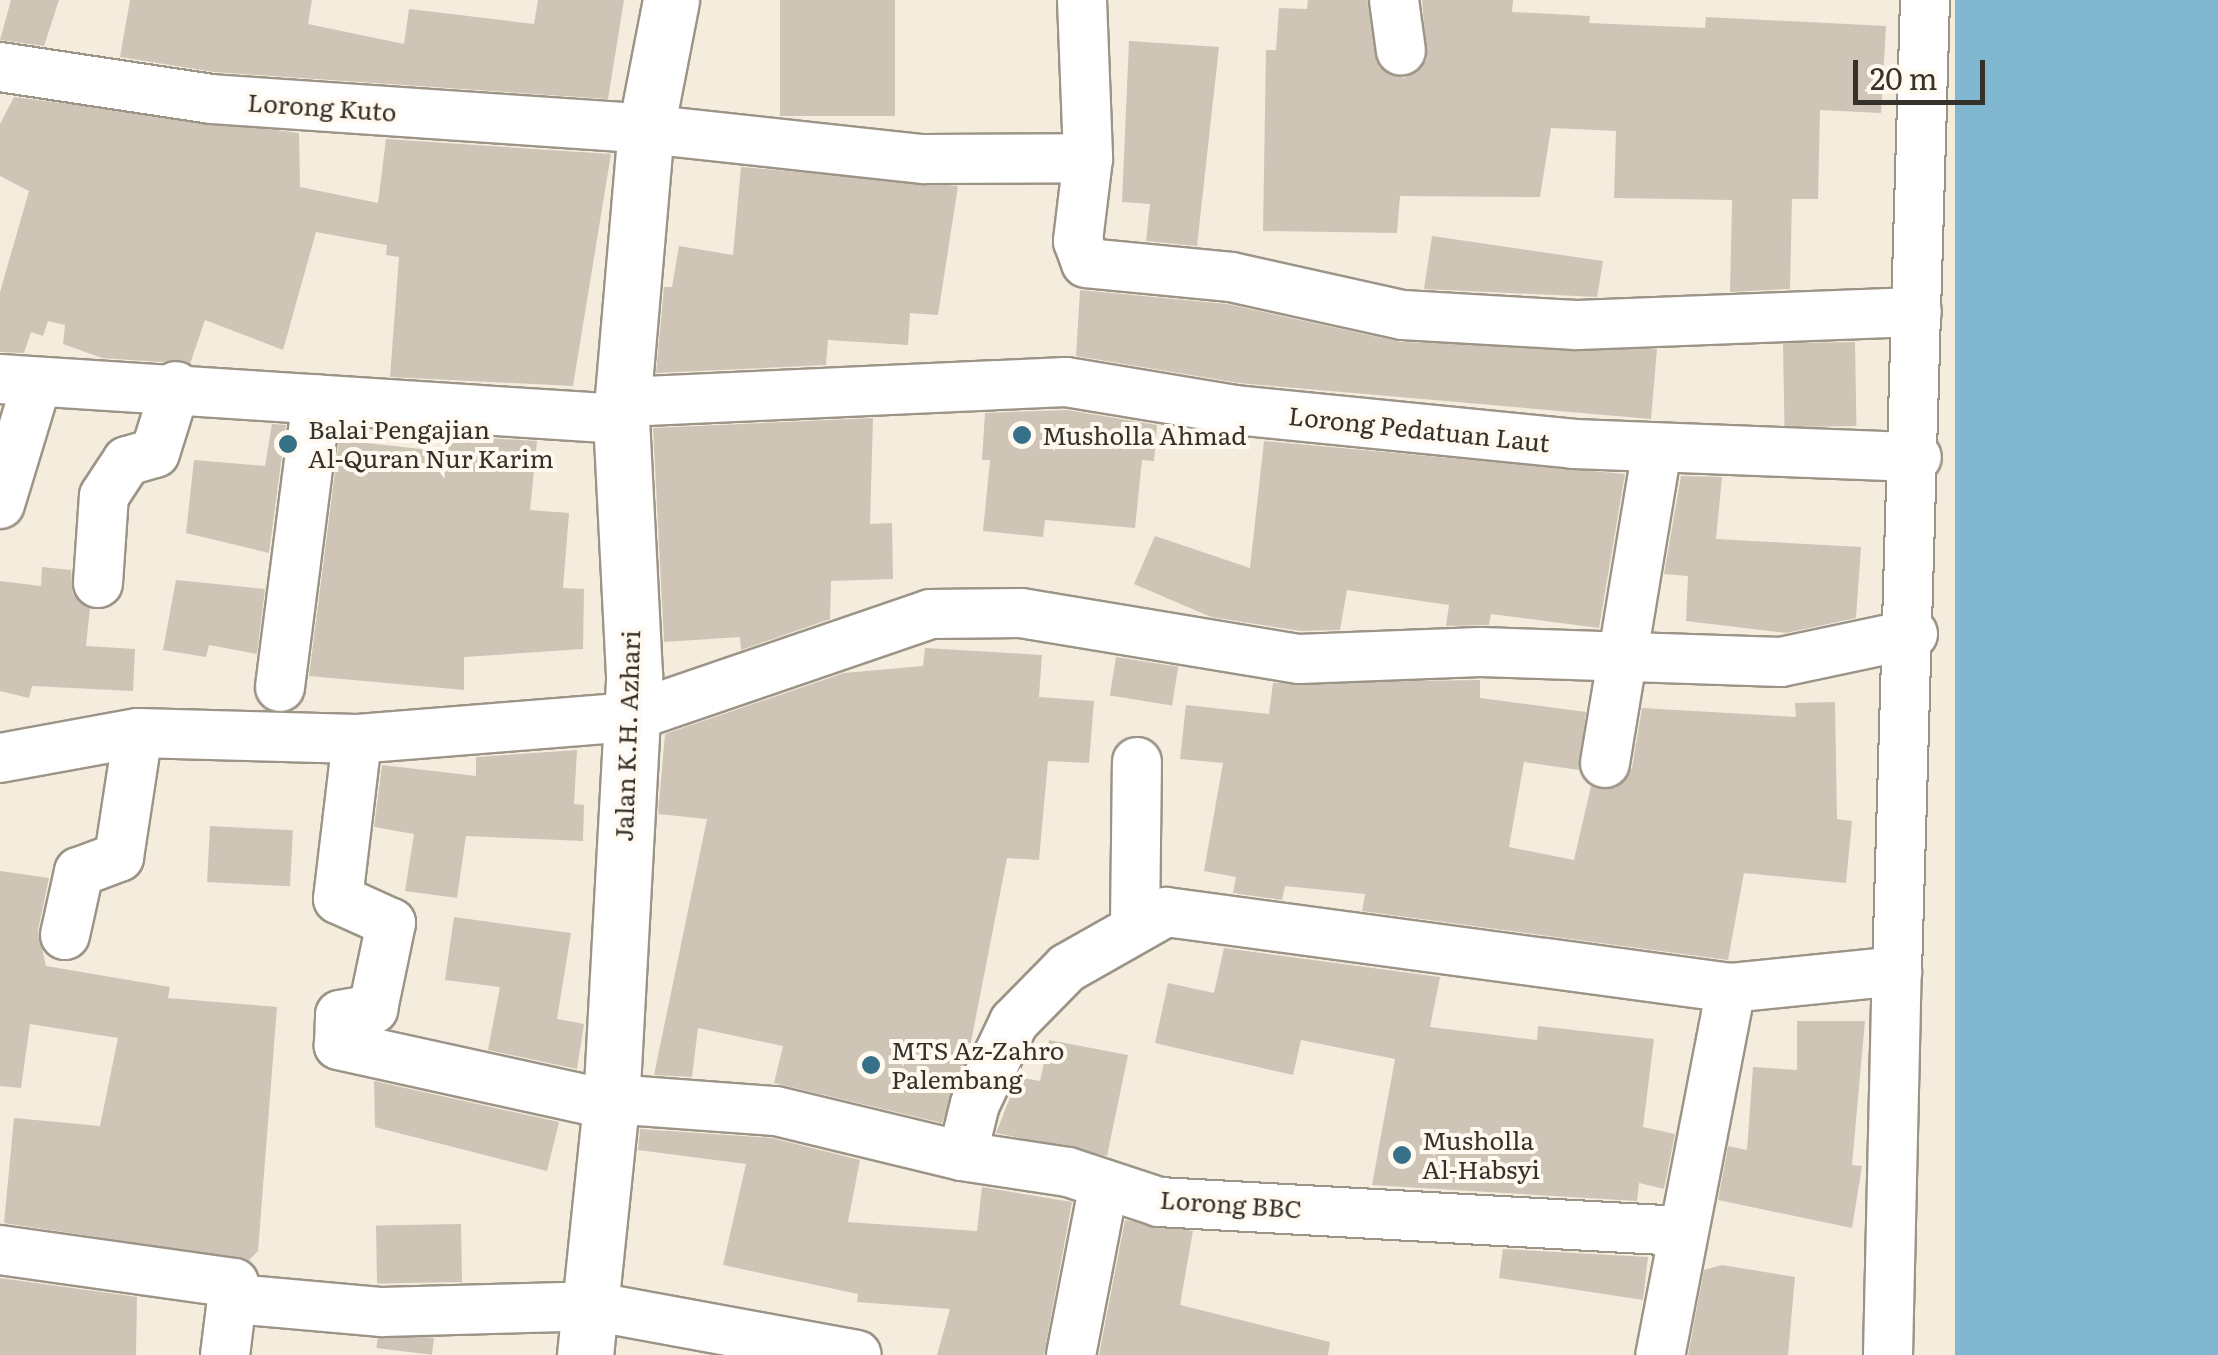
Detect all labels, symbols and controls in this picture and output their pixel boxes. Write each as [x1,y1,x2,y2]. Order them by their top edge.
scale bar [1858,40,1990,102]
text: 20 m [1870,55,1938,99]
street label: Lorong Kuto [246,87,398,127]
street label: Lorong Pedatuan Laut [1287,400,1551,458]
place label: Balai Pengajian Al-Quran Nur Karim [308,415,554,474]
place label: Musholla Ahmad [1042,420,1246,450]
marker: Musholla Ahmad [1011,424,1033,446]
marker: Balai Pengajian Al-Quran Nur Karim [277,433,299,455]
street label: Jalan K.H. Azhari [608,630,646,842]
place label: MTS Az-Zahro Palembang [891,1036,1064,1095]
marker: MTS Az-Zahro Palembang [860,1054,882,1076]
place label: Musholla Al-Habsyi [1422,1126,1540,1185]
marker: Musholla Al-Habsyi [1391,1144,1413,1166]
street label: Lorong BBC [1159,1184,1303,1224]

